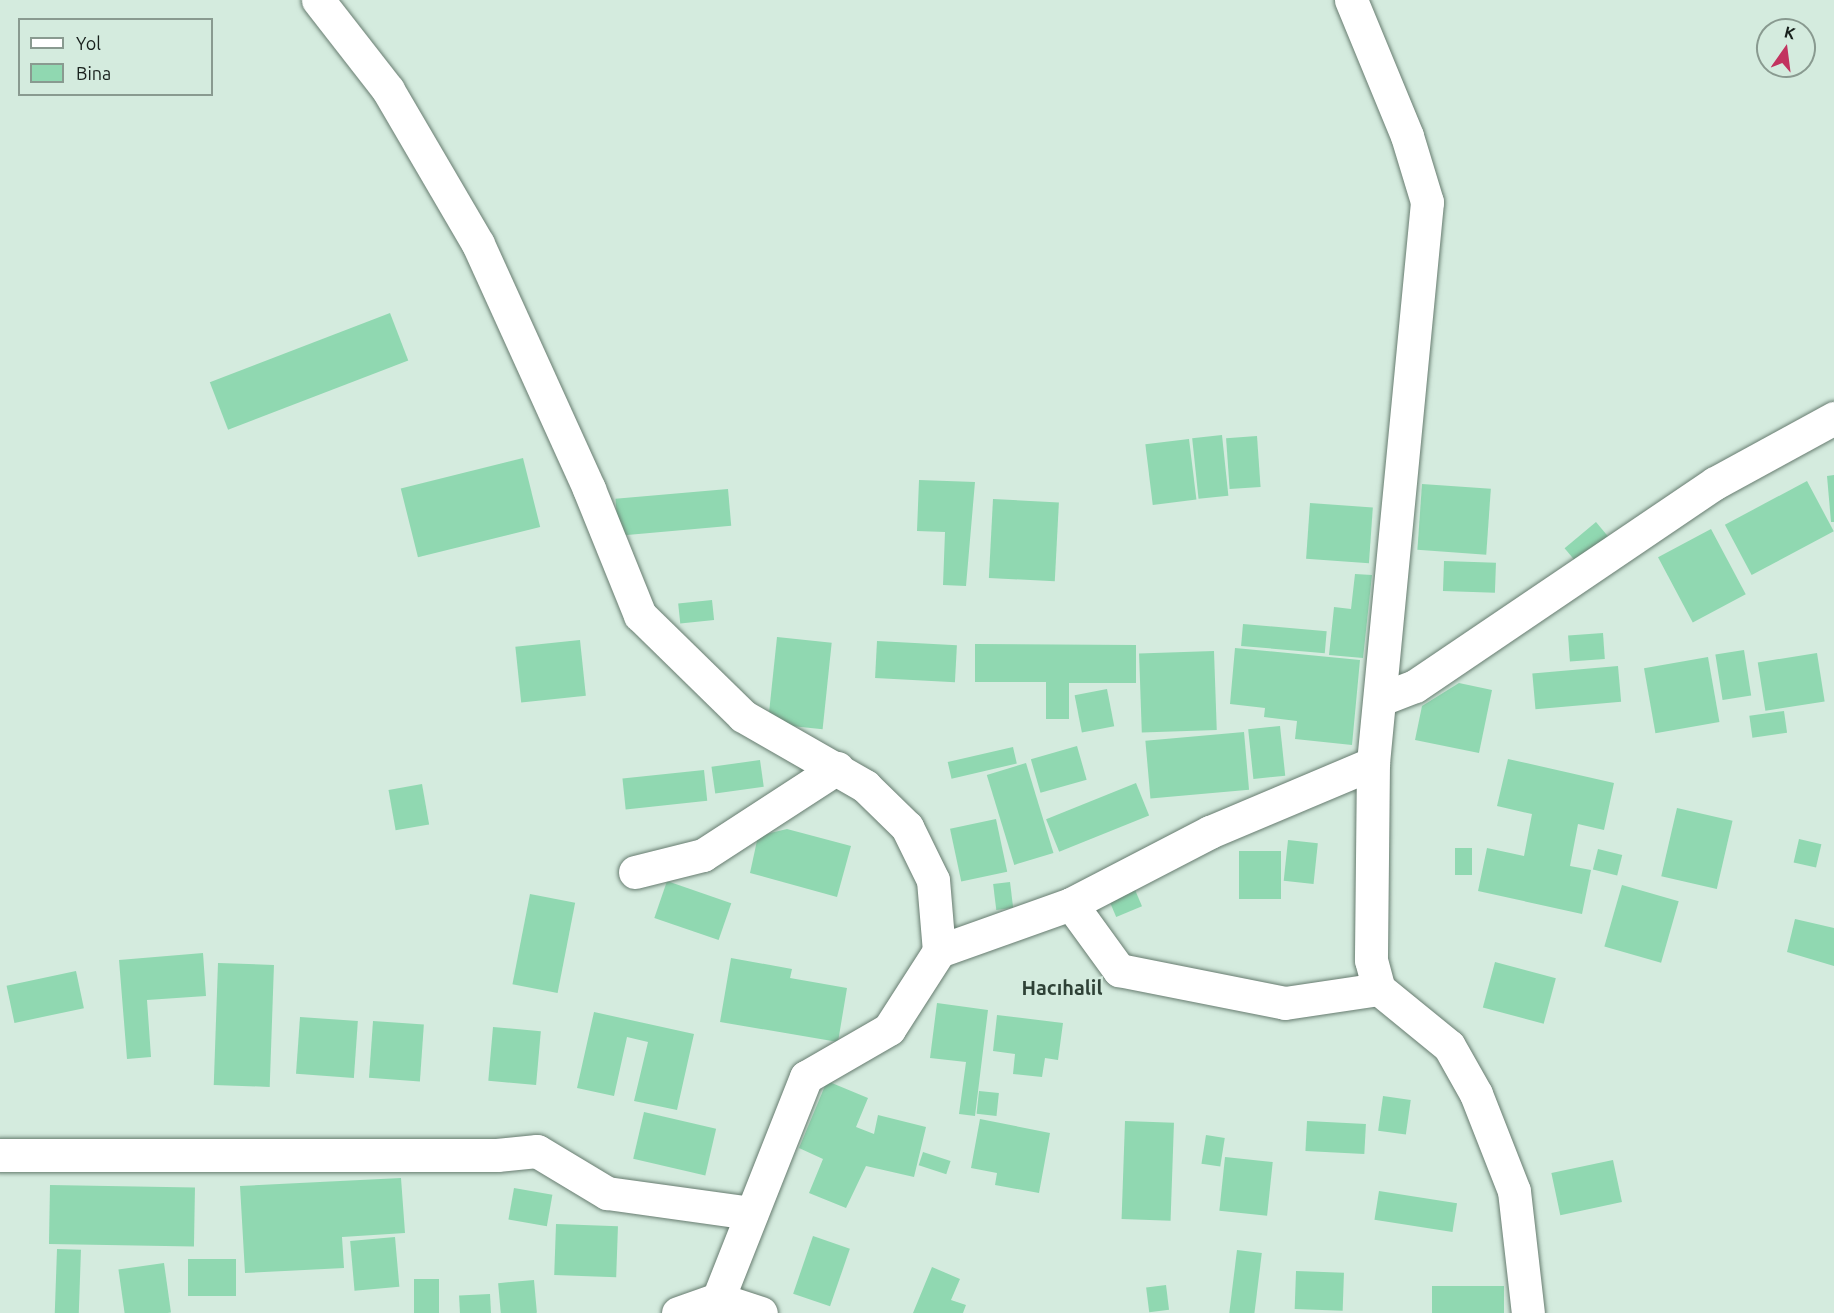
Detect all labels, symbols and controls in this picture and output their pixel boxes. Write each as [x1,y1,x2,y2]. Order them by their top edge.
legend [18,18,213,96]
north arrow [1756,18,1816,78]
text: K [1783,22,1797,42]
text: Yol [76,33,101,53]
text: Bina [76,63,111,83]
district label: Hacıhalil [1022,975,1102,999]

